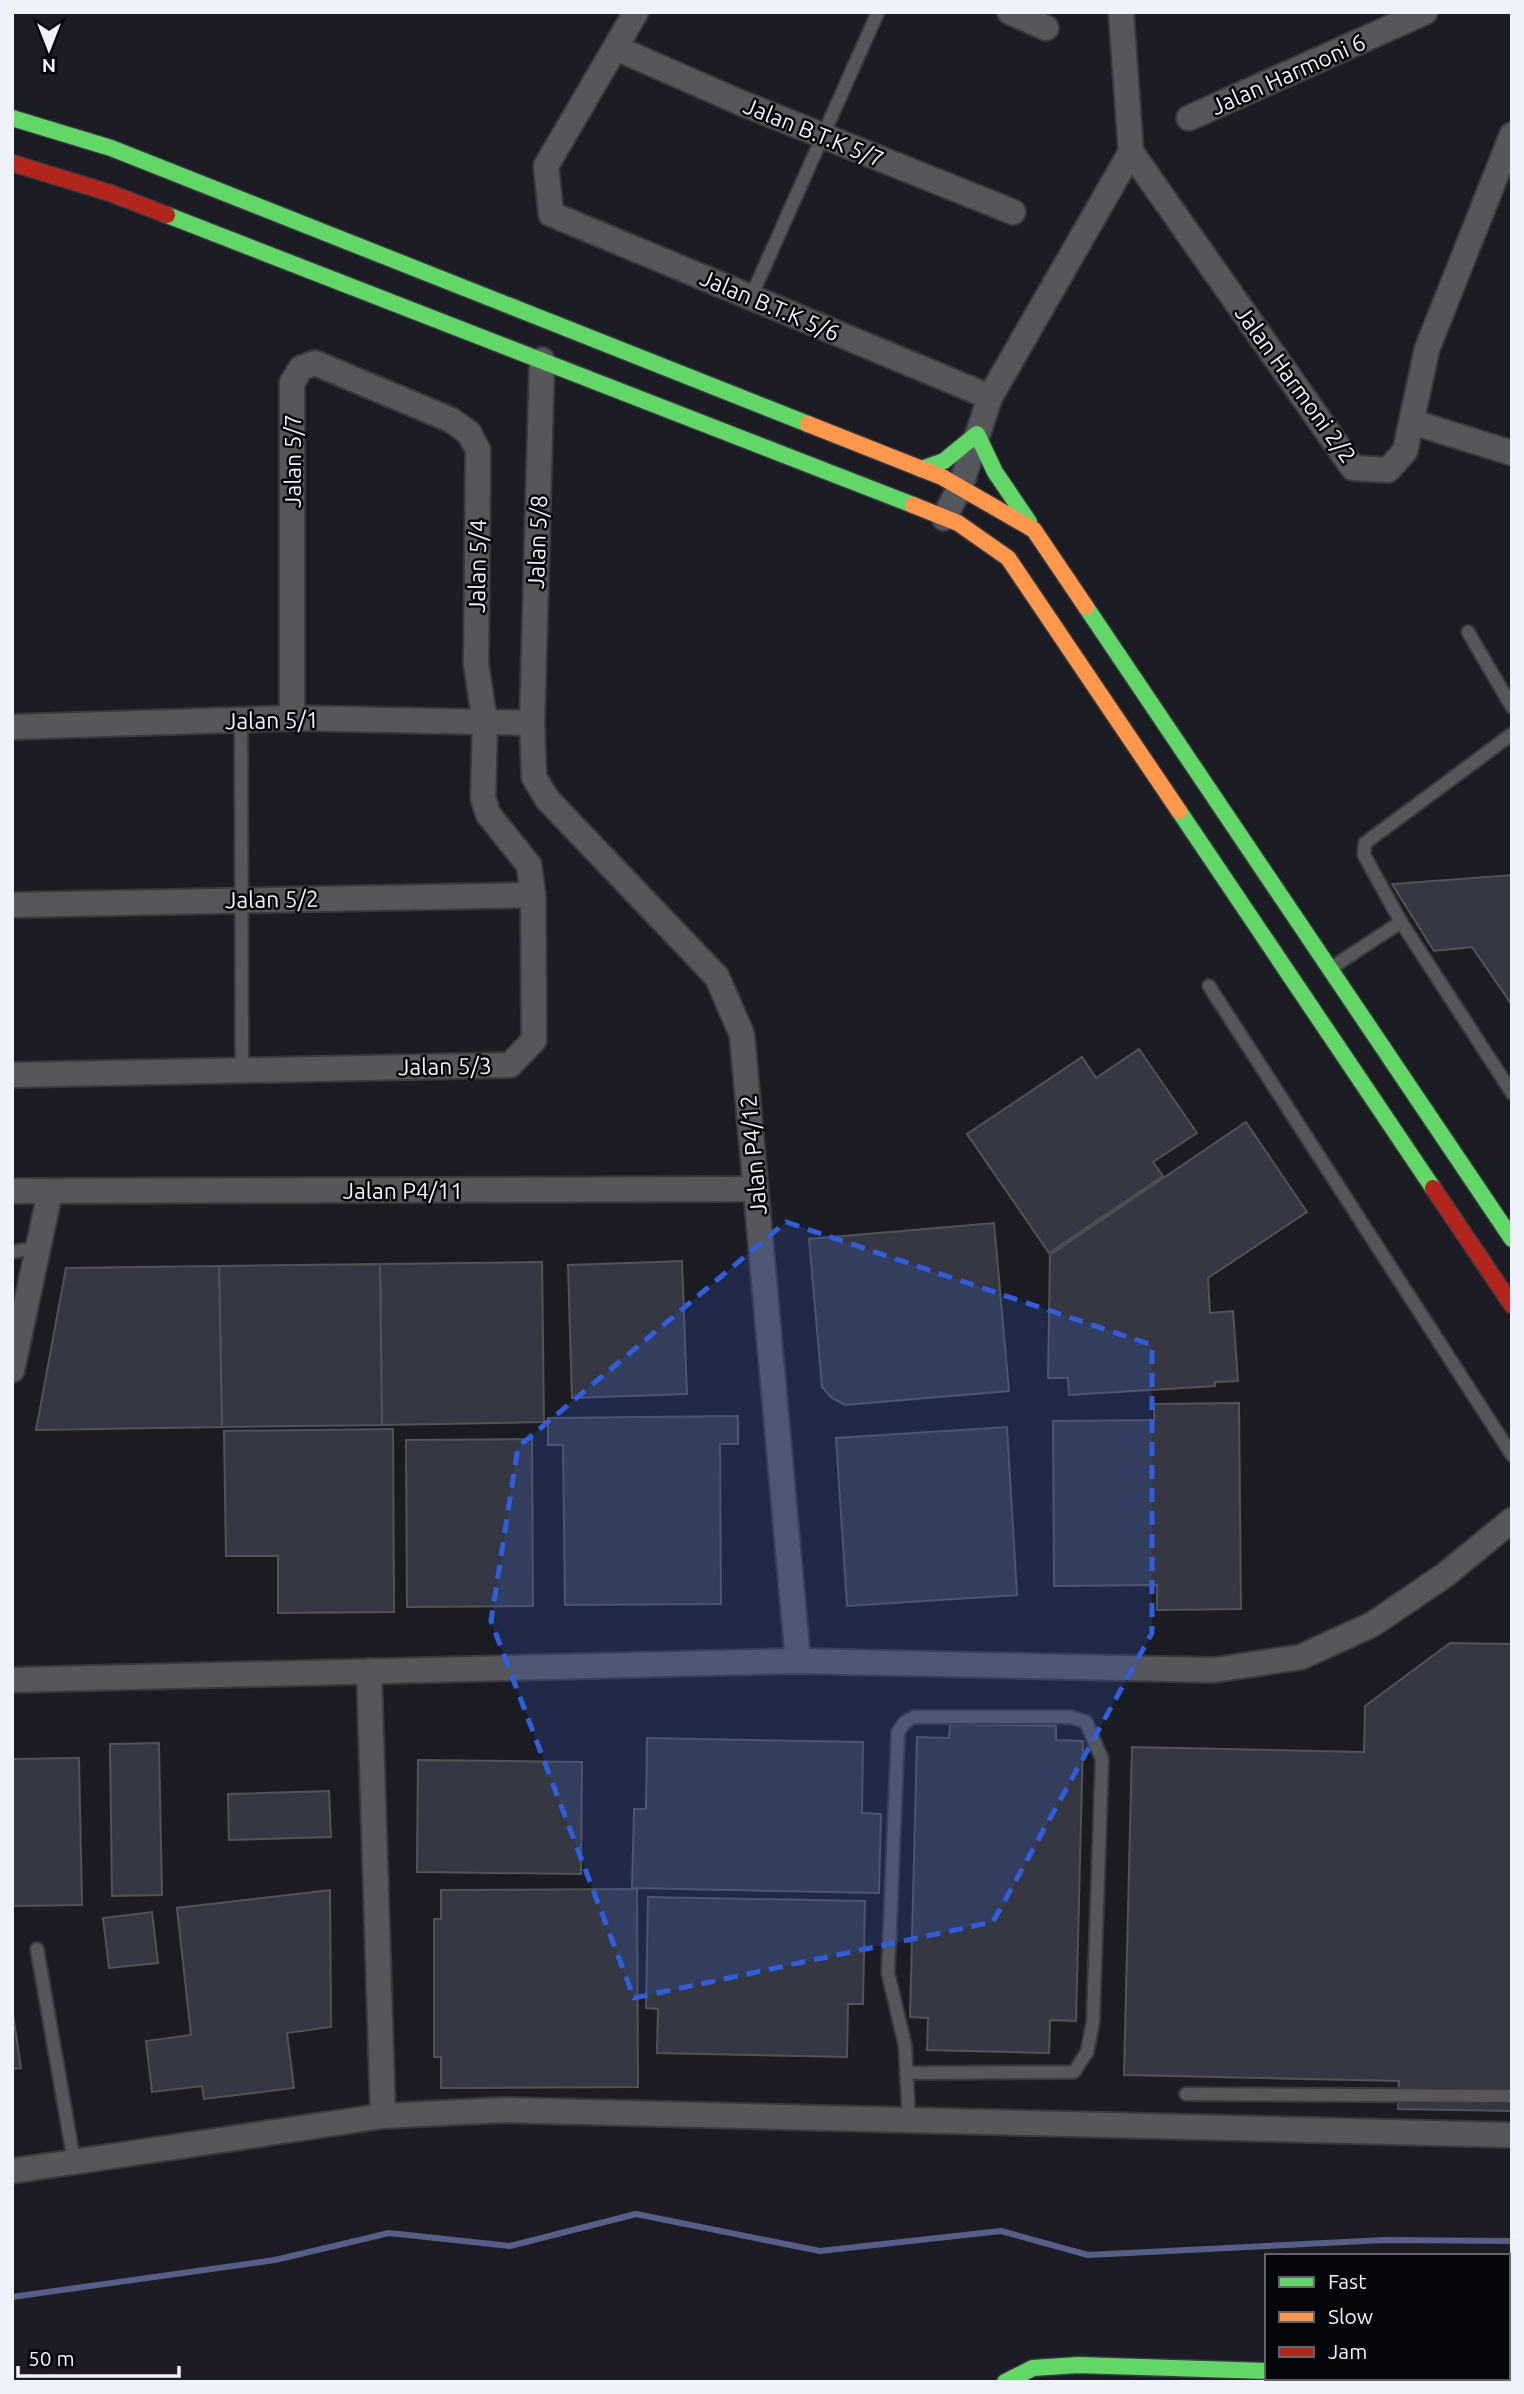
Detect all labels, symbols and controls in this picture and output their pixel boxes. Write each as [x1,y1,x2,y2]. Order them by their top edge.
north arrow [14,14,84,84]
street label: Jalan Harmoni 6 [1207,29,1369,119]
text: N [42,55,56,77]
street label: Jalan B.T.K 5/7 [740,93,888,171]
street label: Jalan B.T.K 5/6 [697,264,843,346]
street label: Jalan Harmoni 2/2 [1231,301,1361,467]
street label: Jalan 5/7 [280,414,305,508]
street label: Jalan 5/8 [523,495,551,589]
street label: Jalan 5/4 [464,519,490,613]
street label: Jalan 5/1 [225,707,319,733]
street label: Jalan 5/2 [225,886,319,912]
street label: Jalan 5/3 [398,1053,492,1079]
street label: Jalan P4/12 [735,1094,771,1216]
street label: Jalan P4/11 [343,1178,463,1203]
legend [1265,2254,1510,2380]
text: Fast [1328,2269,1366,2293]
text: Slow [1328,2304,1373,2328]
scale bar [18,2334,178,2378]
text: Jam [1328,2339,1367,2363]
text: 50 m [28,2346,75,2370]

